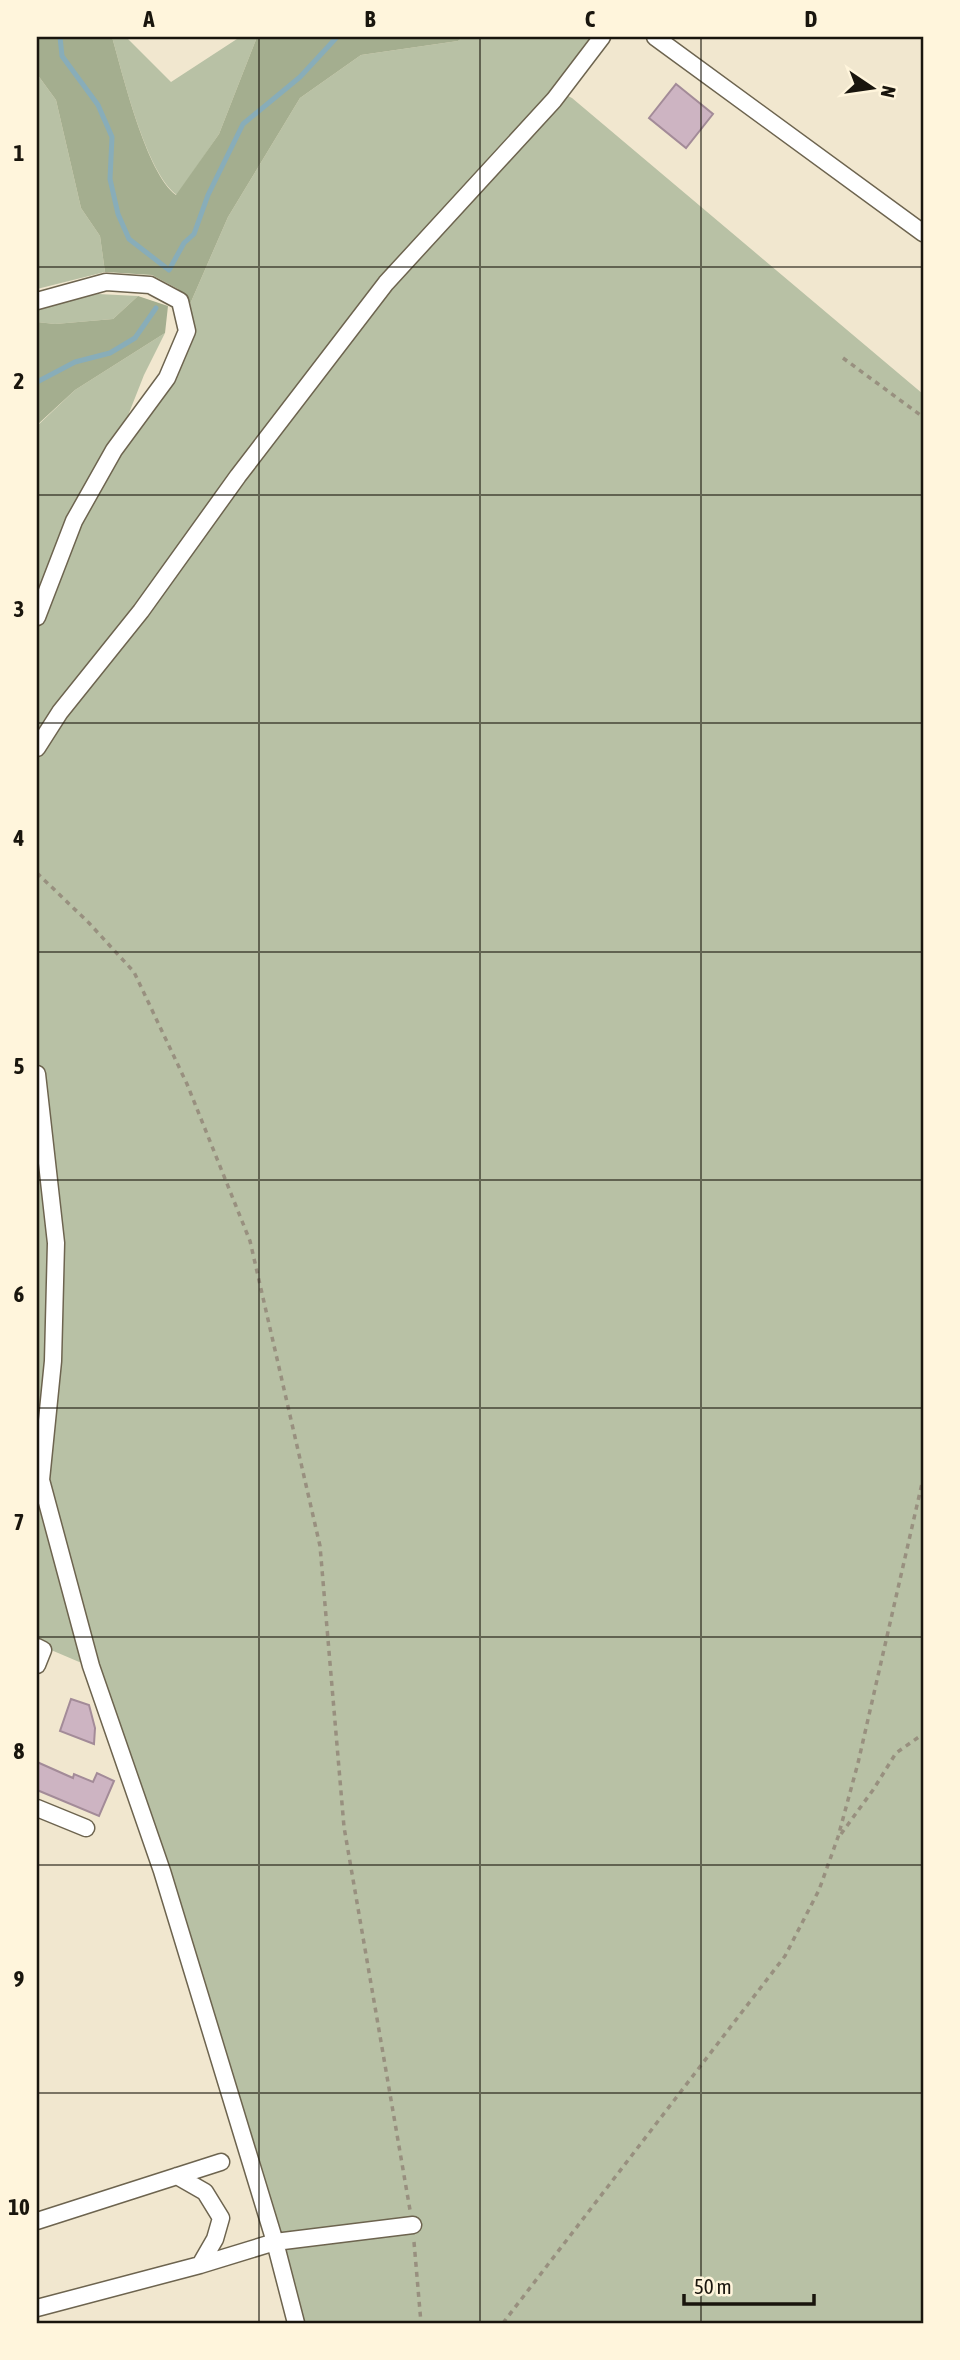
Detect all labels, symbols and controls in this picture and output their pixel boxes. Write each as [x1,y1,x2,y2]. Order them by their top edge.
text: A [142,6,155,32]
text: B [365,6,376,32]
text: C [585,6,596,32]
text: D [805,6,818,32]
north arrow [838,52,908,122]
text: N [877,84,901,100]
text: 1 [14,140,25,166]
text: 2 [14,368,24,394]
text: 3 [14,596,24,622]
text: 4 [13,825,25,851]
text: 5 [14,1053,25,1079]
text: 6 [14,1281,25,1307]
text: 7 [14,1509,24,1535]
text: 8 [14,1738,25,1764]
text: 9 [14,1966,25,1992]
text: 10 [8,2194,30,2220]
scale bar [684,2262,813,2306]
text: 50 m [694,2274,732,2298]

